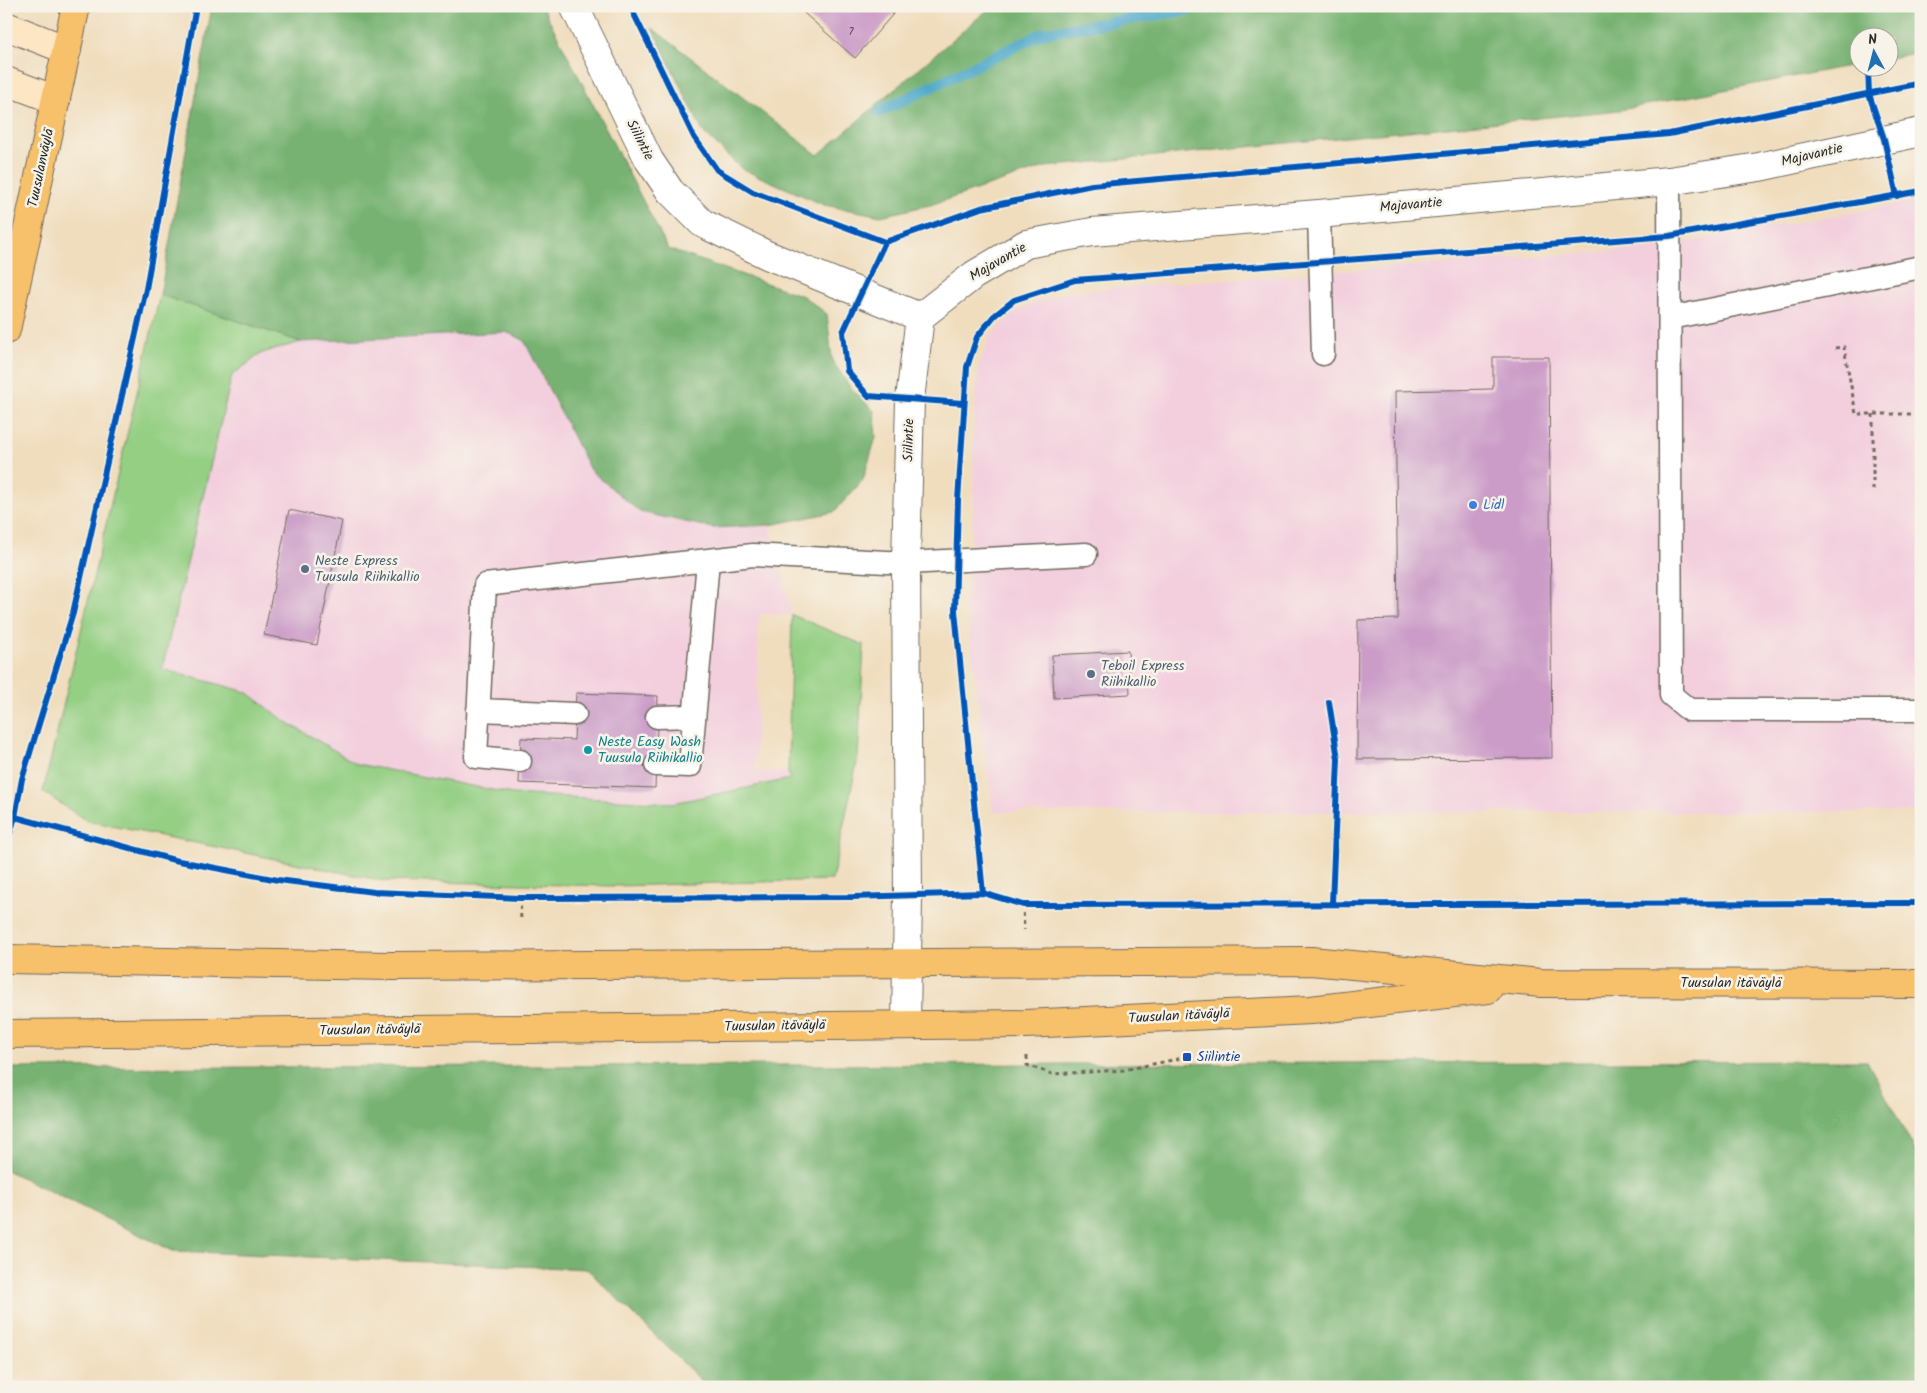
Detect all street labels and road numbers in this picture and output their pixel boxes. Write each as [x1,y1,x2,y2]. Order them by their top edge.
street label: Siilintie [620,116,660,165]
street label: Tuusulanväylä [22,125,60,210]
street label: Majavantie [1779,137,1846,173]
street label: Majavantie [1379,191,1444,219]
street label: Majavantie [965,236,1031,287]
street label: Siilintie [898,417,920,462]
street label: Tuusulan itäväylä [1680,972,1783,994]
street label: Tuusulan itäväylä [1128,1002,1231,1030]
street label: Tuusulan itäväylä [724,1014,827,1038]
street label: Tuusulan itäväylä [319,1018,422,1042]

